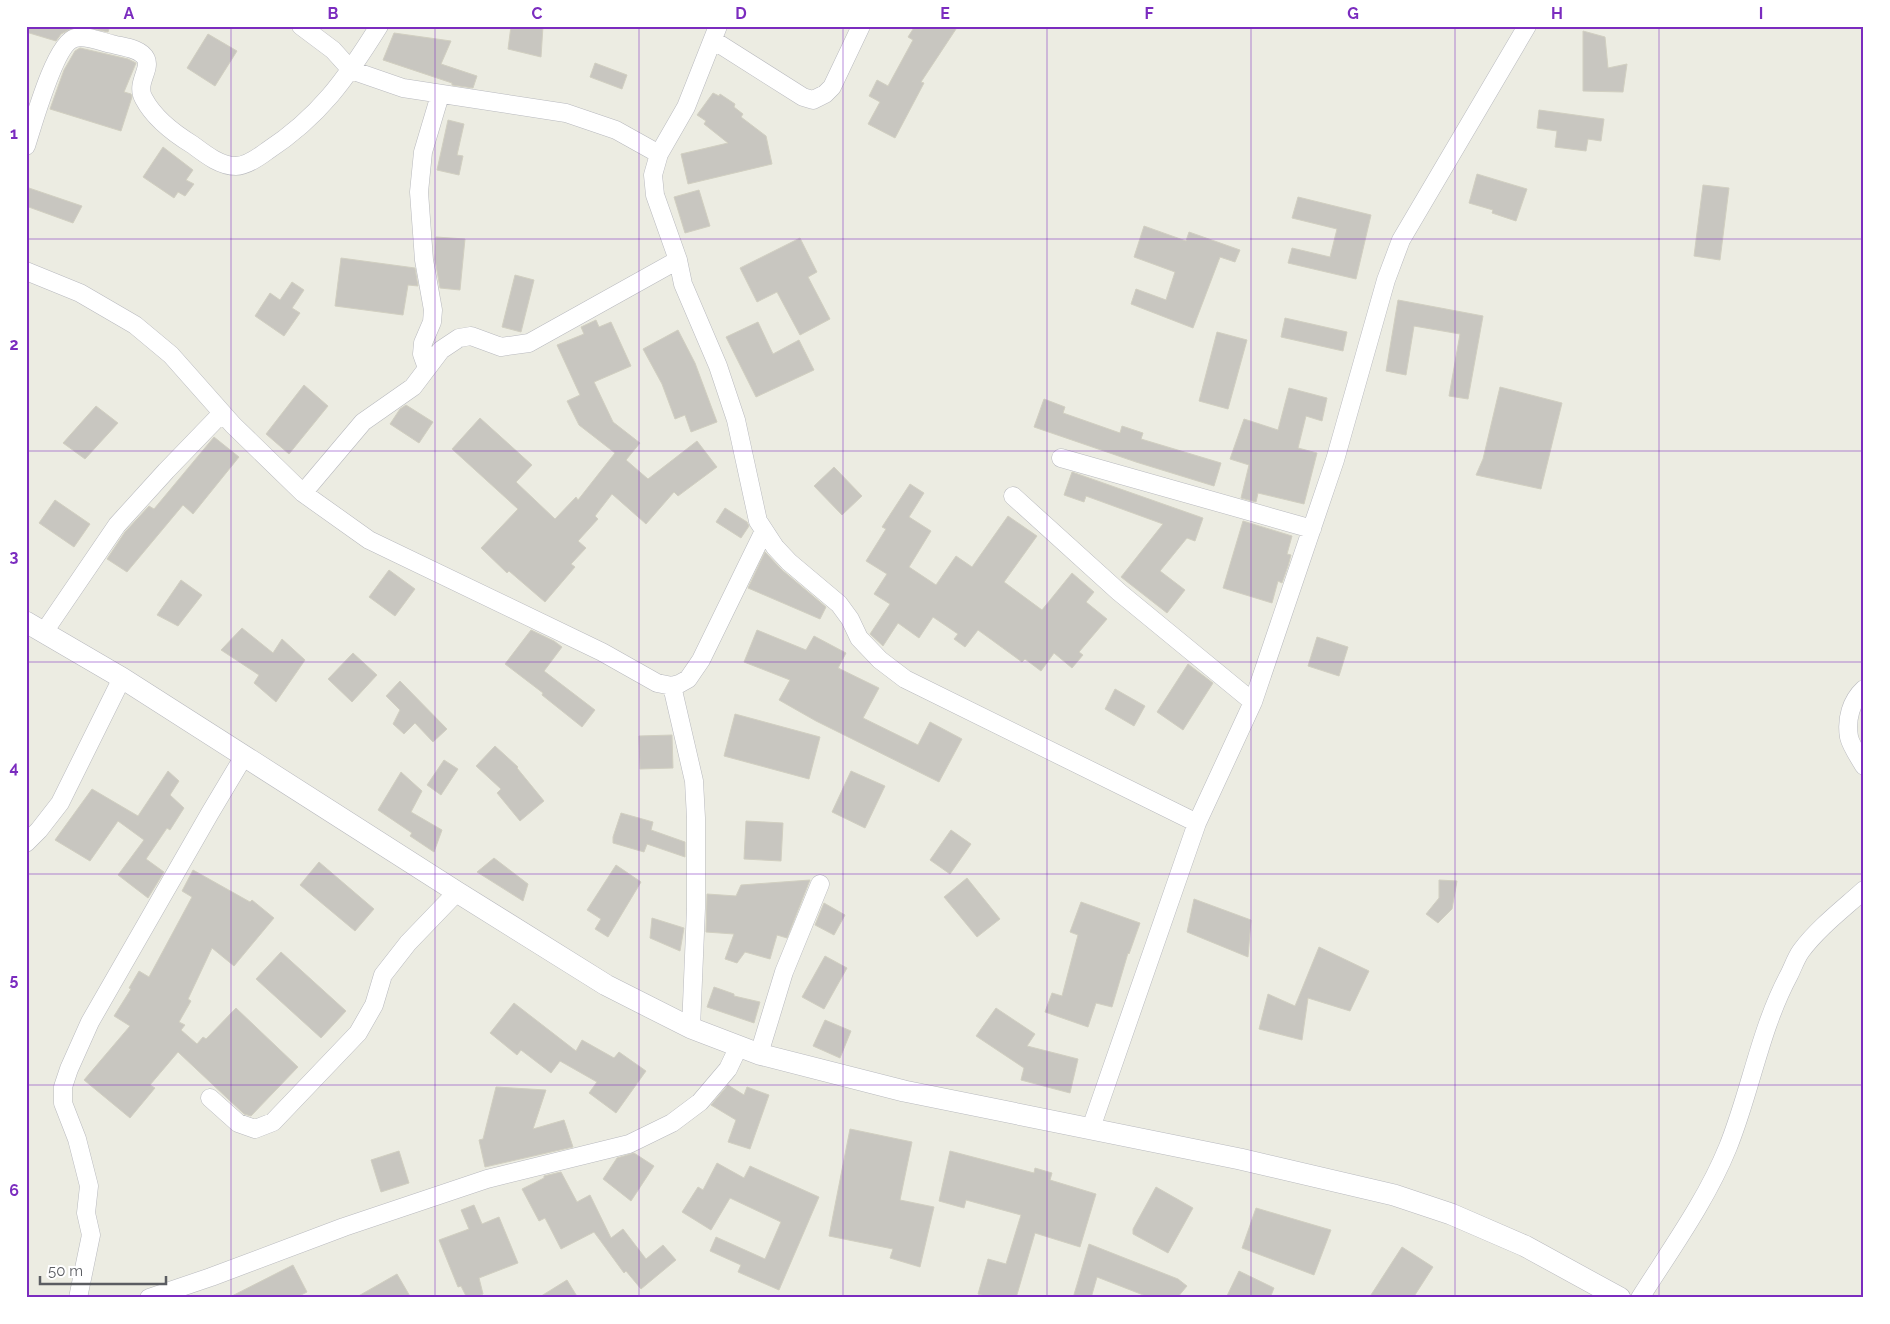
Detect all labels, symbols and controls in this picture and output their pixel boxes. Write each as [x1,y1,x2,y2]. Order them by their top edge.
text: A [124,4,135,23]
text: B [328,4,339,23]
text: C [532,4,543,23]
text: D [735,4,747,23]
text: E [940,4,950,23]
text: F [1144,4,1154,23]
text: G [1347,4,1359,23]
text: H [1551,4,1563,23]
text: I [1759,4,1763,23]
text: 1 [10,124,18,143]
text: 2 [9,335,19,354]
text: 3 [10,547,19,566]
text: 4 [9,758,19,777]
text: 5 [10,970,19,989]
text: 6 [9,1181,19,1200]
scale bar [40,1254,166,1286]
text: 50 m [48,1262,83,1280]

